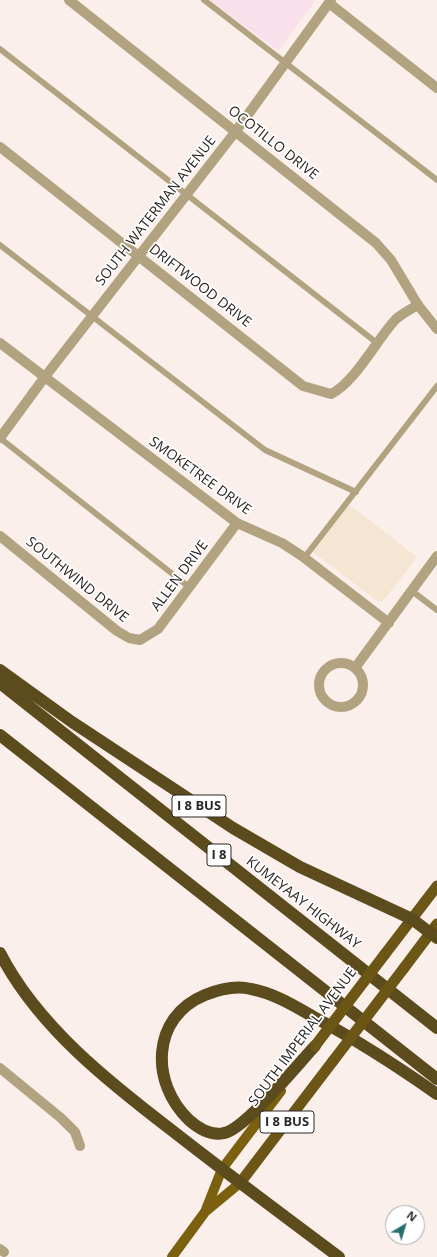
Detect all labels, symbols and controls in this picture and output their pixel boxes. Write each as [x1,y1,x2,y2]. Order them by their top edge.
street label: OCOTILLO DRIVE [224,102,322,184]
street label: SOUTH WATERMAN AVENUE [92,133,220,289]
street label: DRIFTWOOD DRIVE [146,241,254,331]
street label: SMOKETREE DRIVE [146,433,254,519]
street label: SOUTHWIND DRIVE [22,534,132,626]
street label: ALLEN DRIVE [148,537,212,615]
road number: I 8 BUS [172,795,226,817]
road number: I 8 [207,844,231,866]
street label: KUMEYAAY HIGHWAY [242,853,364,953]
street label: SOUTH IMPERIAL AVENUE [245,964,361,1110]
road number: I 8 BUS [260,1111,314,1133]
north arrow [385,1205,425,1245]
text: N [404,1207,420,1225]

